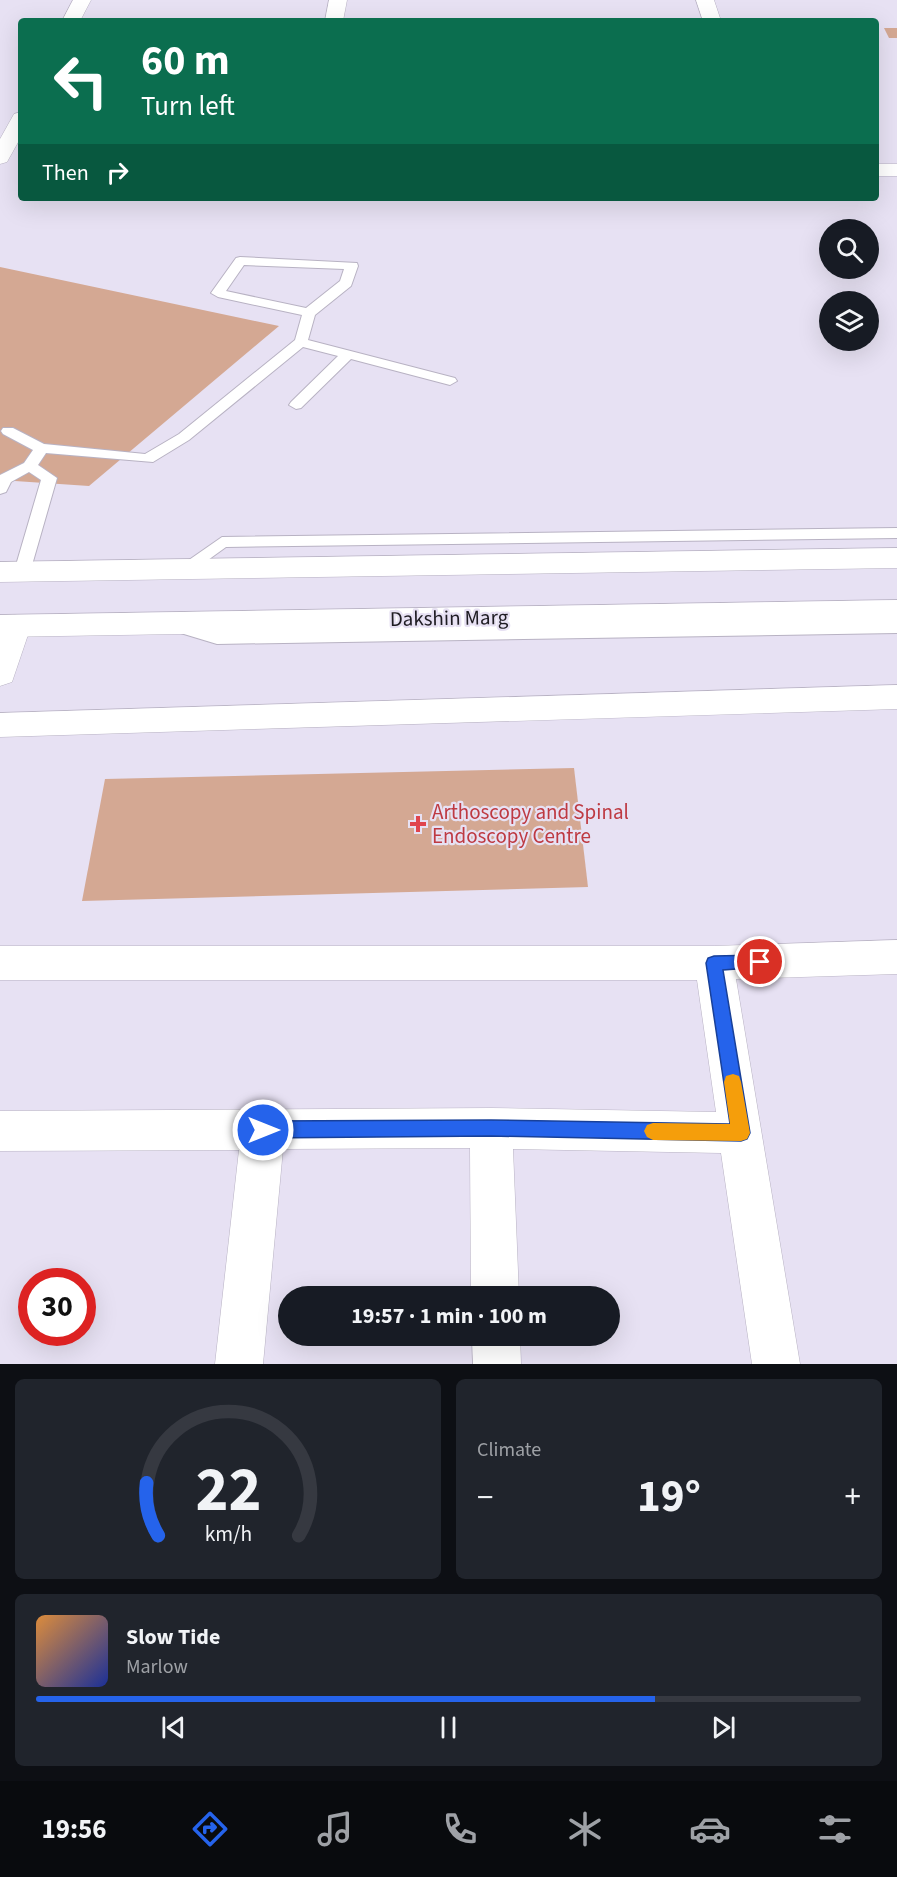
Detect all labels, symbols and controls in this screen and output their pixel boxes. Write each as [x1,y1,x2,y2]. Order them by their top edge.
text: 60 m [141,31,230,91]
icon: left [42,42,120,120]
text: Turn left [141,87,235,126]
icon: right [101,156,134,189]
text: Then [42,157,89,189]
map controls [819,219,879,351]
button: search [819,219,879,279]
button: layers [819,291,879,351]
street label: Dakshin Marg [390,602,509,634]
place label: Arthoscopy and Spinal Endoscopy Centre [432,797,629,851]
marker: Arthoscopy and Spinal Endoscopy Centre [409,815,427,833]
pin [734,936,785,987]
icon: arrive [743,945,776,978]
position arrow [231,1098,295,1162]
speed limit sign: 30 [18,1268,96,1346]
text: 19:57 · 1 min · 100 m [351,1300,547,1332]
text: Climate [477,1436,541,1464]
text: 22 [195,1446,261,1535]
text: 19° [637,1465,701,1529]
text: − [477,1474,493,1521]
text: + [845,1474,861,1521]
text: km/h [204,1519,252,1550]
text: Slow Tide [126,1621,220,1653]
text: Marlow [126,1653,188,1681]
icon: previous [157,1711,190,1744]
icon: pause [432,1711,465,1744]
icon: next [707,1711,740,1744]
icon: directions [189,1808,231,1850]
icon: music [314,1808,356,1850]
icon: phone [439,1808,481,1850]
icon: climate [564,1808,606,1850]
icon: car [689,1808,731,1850]
icon: filters [814,1808,856,1850]
text: 19:56 [41,1810,107,1849]

